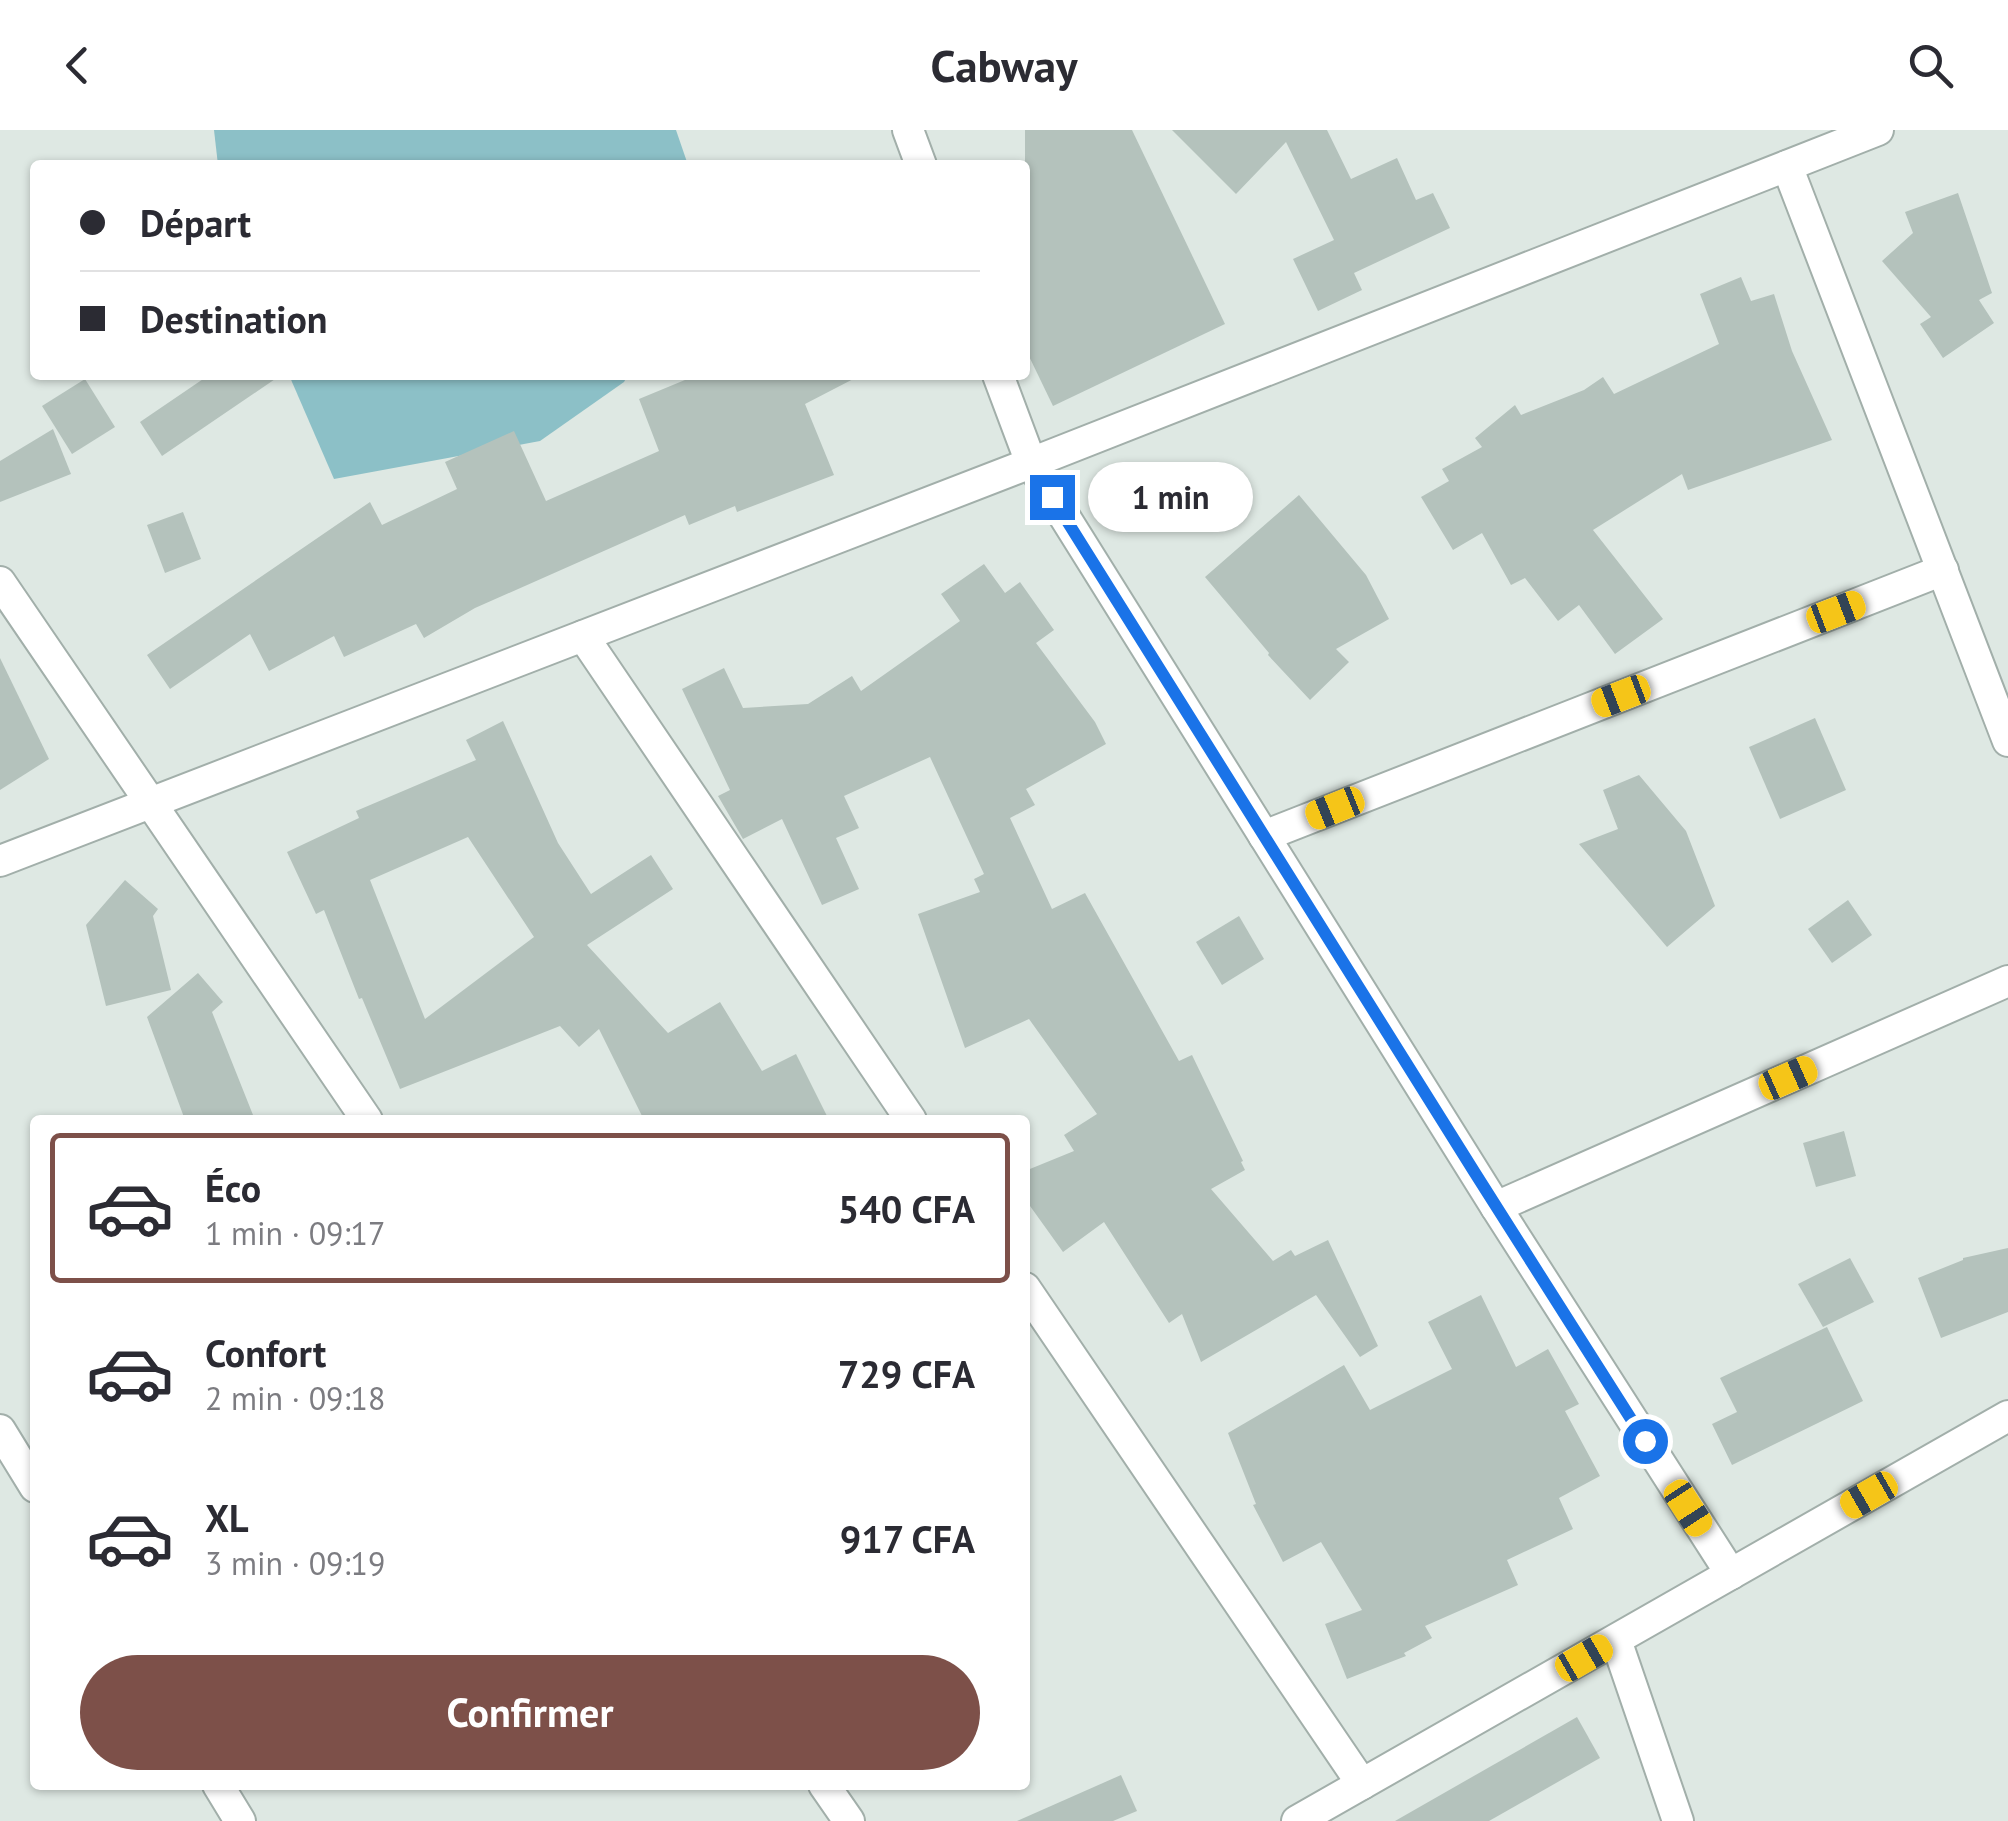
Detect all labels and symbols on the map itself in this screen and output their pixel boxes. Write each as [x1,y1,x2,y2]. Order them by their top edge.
callout: 1 min [1087,462,1252,532]
route end [1030,475,1075,520]
car [1803,587,1869,637]
car [1588,671,1654,721]
car [1302,783,1368,833]
car [1754,1052,1822,1104]
route start [1623,1419,1668,1464]
car [1836,1467,1902,1523]
car [1659,1475,1717,1541]
car [1551,1630,1617,1686]

